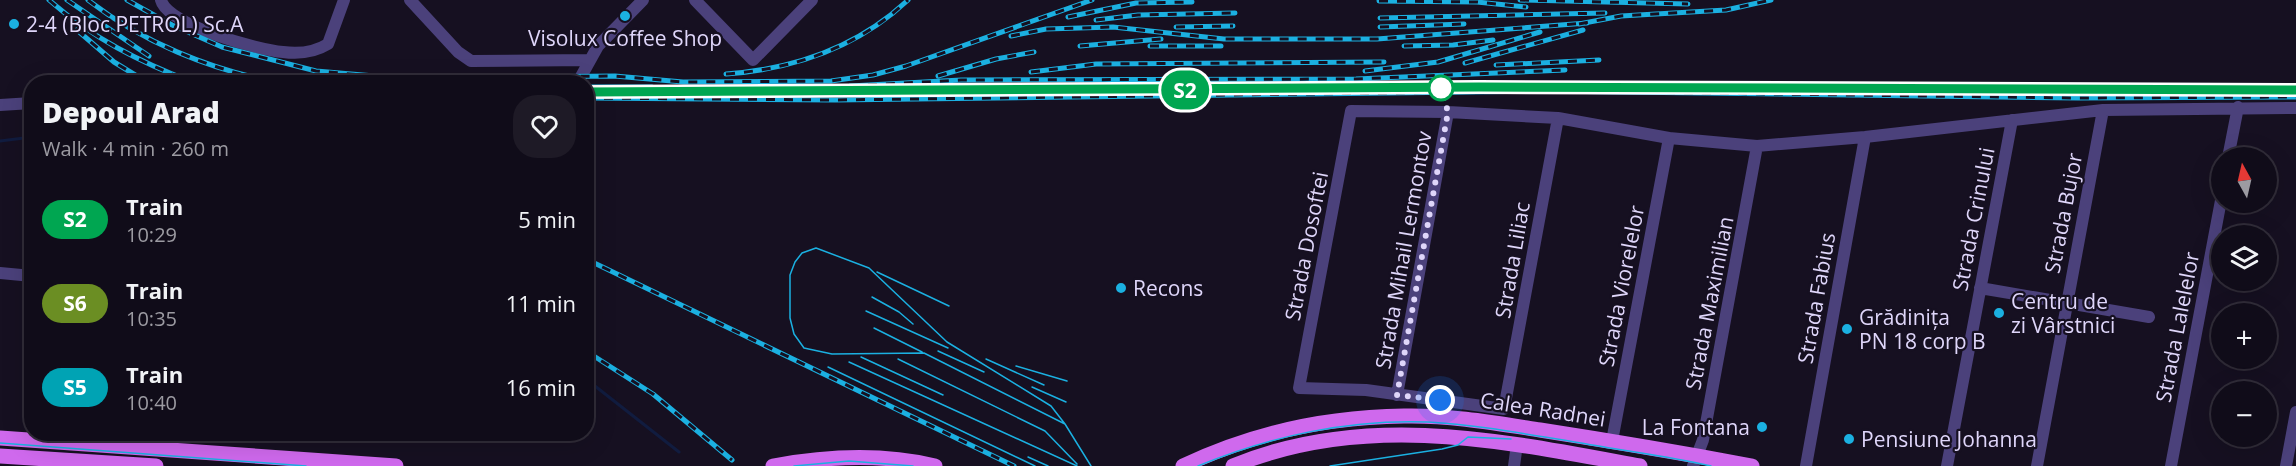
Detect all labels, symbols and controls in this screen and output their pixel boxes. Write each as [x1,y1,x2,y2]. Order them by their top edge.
marker: Visolux Coffee Shop [618,9,632,23]
place label: 2-4 (Bloc PETROL) Sc.A [26,10,244,38]
marker: 2-4 (Bloc PETROL) Sc.A [7,17,21,31]
place label: Visolux Coffee Shop [528,24,722,52]
line badge: S2 [1158,70,1212,110]
unlabelled marker [1428,75,1454,101]
text: S2 [1173,76,1197,104]
text: Depoul Arad [42,93,220,131]
button: heart [513,95,576,158]
street label: Strada Mihail Lermontov [1368,128,1438,371]
text: Walk · 4 min · 260 m [42,135,229,162]
street label: Strada Crinului [1945,145,2001,293]
north arrow [2211,147,2277,213]
map controls [2211,147,2277,447]
street label: Strada Bujor [2038,150,2088,276]
street label: Strada Dosoftei [1278,169,1334,323]
text: Train [126,191,183,221]
street label: Strada Liliac [1488,200,1536,320]
street label: Strada Viorelelor [1592,203,1650,369]
text: 5 min [518,204,576,234]
text: S2 [63,205,87,233]
street label: Strada Maximilian [1678,214,1740,392]
text: 10:29 [126,221,177,248]
button: layers [2211,225,2277,291]
street label: Strada Fabius [1791,230,1841,366]
street label: Strada Lalelelor [2149,249,2205,405]
place label: Recons [1133,274,1203,302]
text: Train [126,275,183,305]
marker: Recons [1114,281,1128,295]
place label: Centru de zi Vârstnici [2011,287,2115,339]
text: 11 min [506,288,576,318]
text: S6 [63,289,87,317]
place label: Grădinița PN 18 corp B [1859,303,1986,355]
button: + [2211,303,2277,369]
text: 10:35 [126,305,177,332]
marker: Centru de zi Vârstnici [1992,306,2006,320]
marker: Grădinița PN 18 corp B [1840,322,1854,336]
text: Train [126,359,183,389]
text: 16 min [506,372,576,402]
text: S5 [63,373,87,401]
button: − [2211,381,2277,447]
your location [1425,385,1455,415]
street label: Calea Radnei [1478,385,1608,433]
text: 10:40 [126,389,177,416]
place label: La Fontana [1642,413,1750,441]
marker: La Fontana [1755,420,1769,434]
place label: Pensiune Johanna [1861,425,2037,453]
marker: Pensiune Johanna [1842,432,1856,446]

